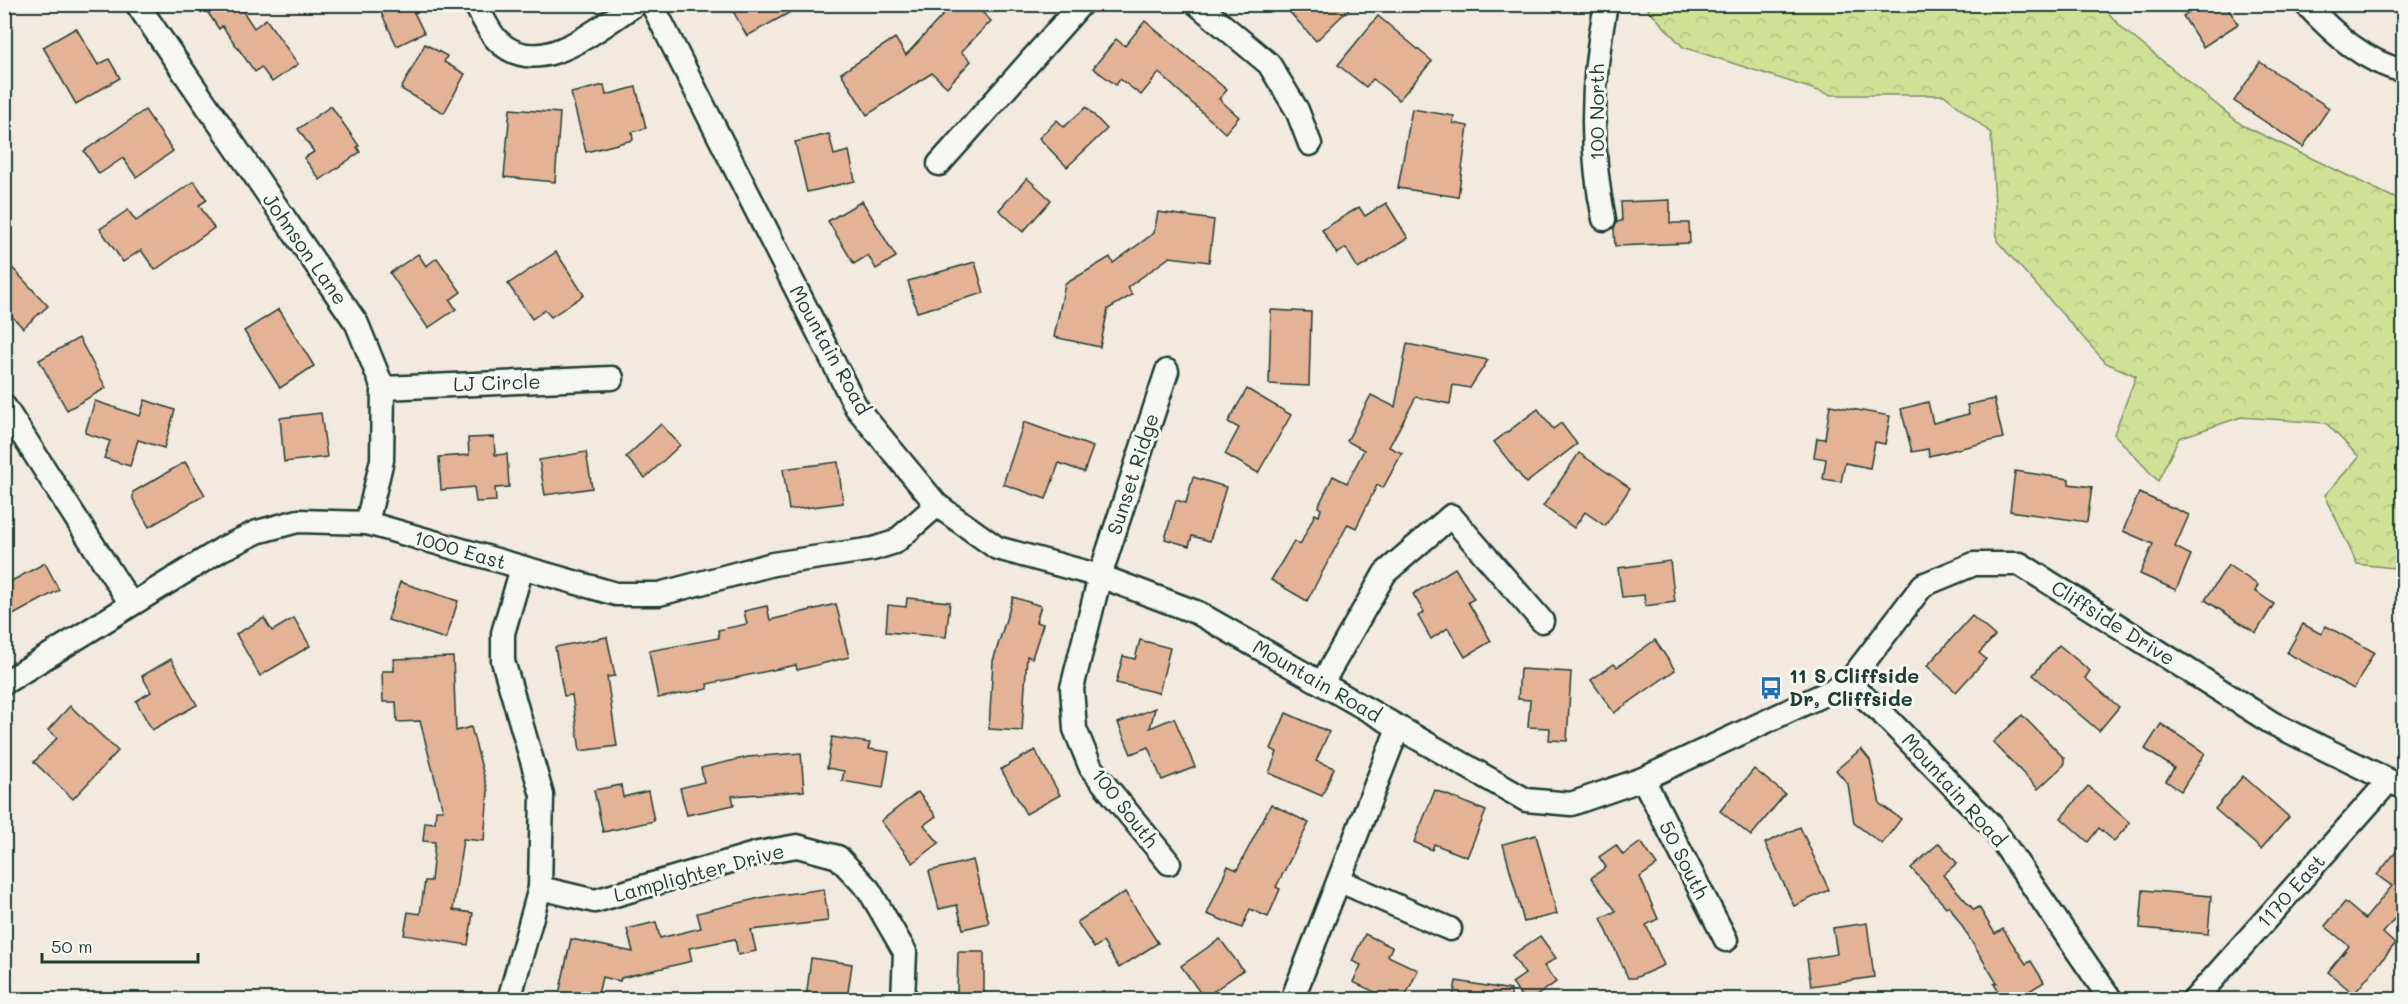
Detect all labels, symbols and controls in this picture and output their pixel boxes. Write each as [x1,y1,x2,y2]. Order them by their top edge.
street label: 100 North [1583,64,1609,160]
street label: Johnson Lane [258,187,354,309]
street label: Mountain Road [784,280,877,419]
street label: LJ Circle [453,367,541,397]
street label: Sunset Ridge [1100,410,1164,538]
street label: 1000 East [411,523,509,575]
street label: Cliffside Drive [2047,574,2180,671]
street label: Mountain Road [1248,633,1387,728]
place label: 11 S Cliffside Dr, Cliffside [1789,662,1919,711]
bus stop icon: 11 S Cliffside Dr, Cliffside [1758,675,1784,701]
street label: Mountain Road [1897,727,2013,852]
street label: 100 South [1087,762,1165,852]
street label: 50 South [1654,816,1716,903]
street label: Lamplighter Drive [610,837,787,907]
street label: 1170 East [2250,848,2330,933]
scale bar [42,926,198,964]
text: 50 m [51,934,93,958]

